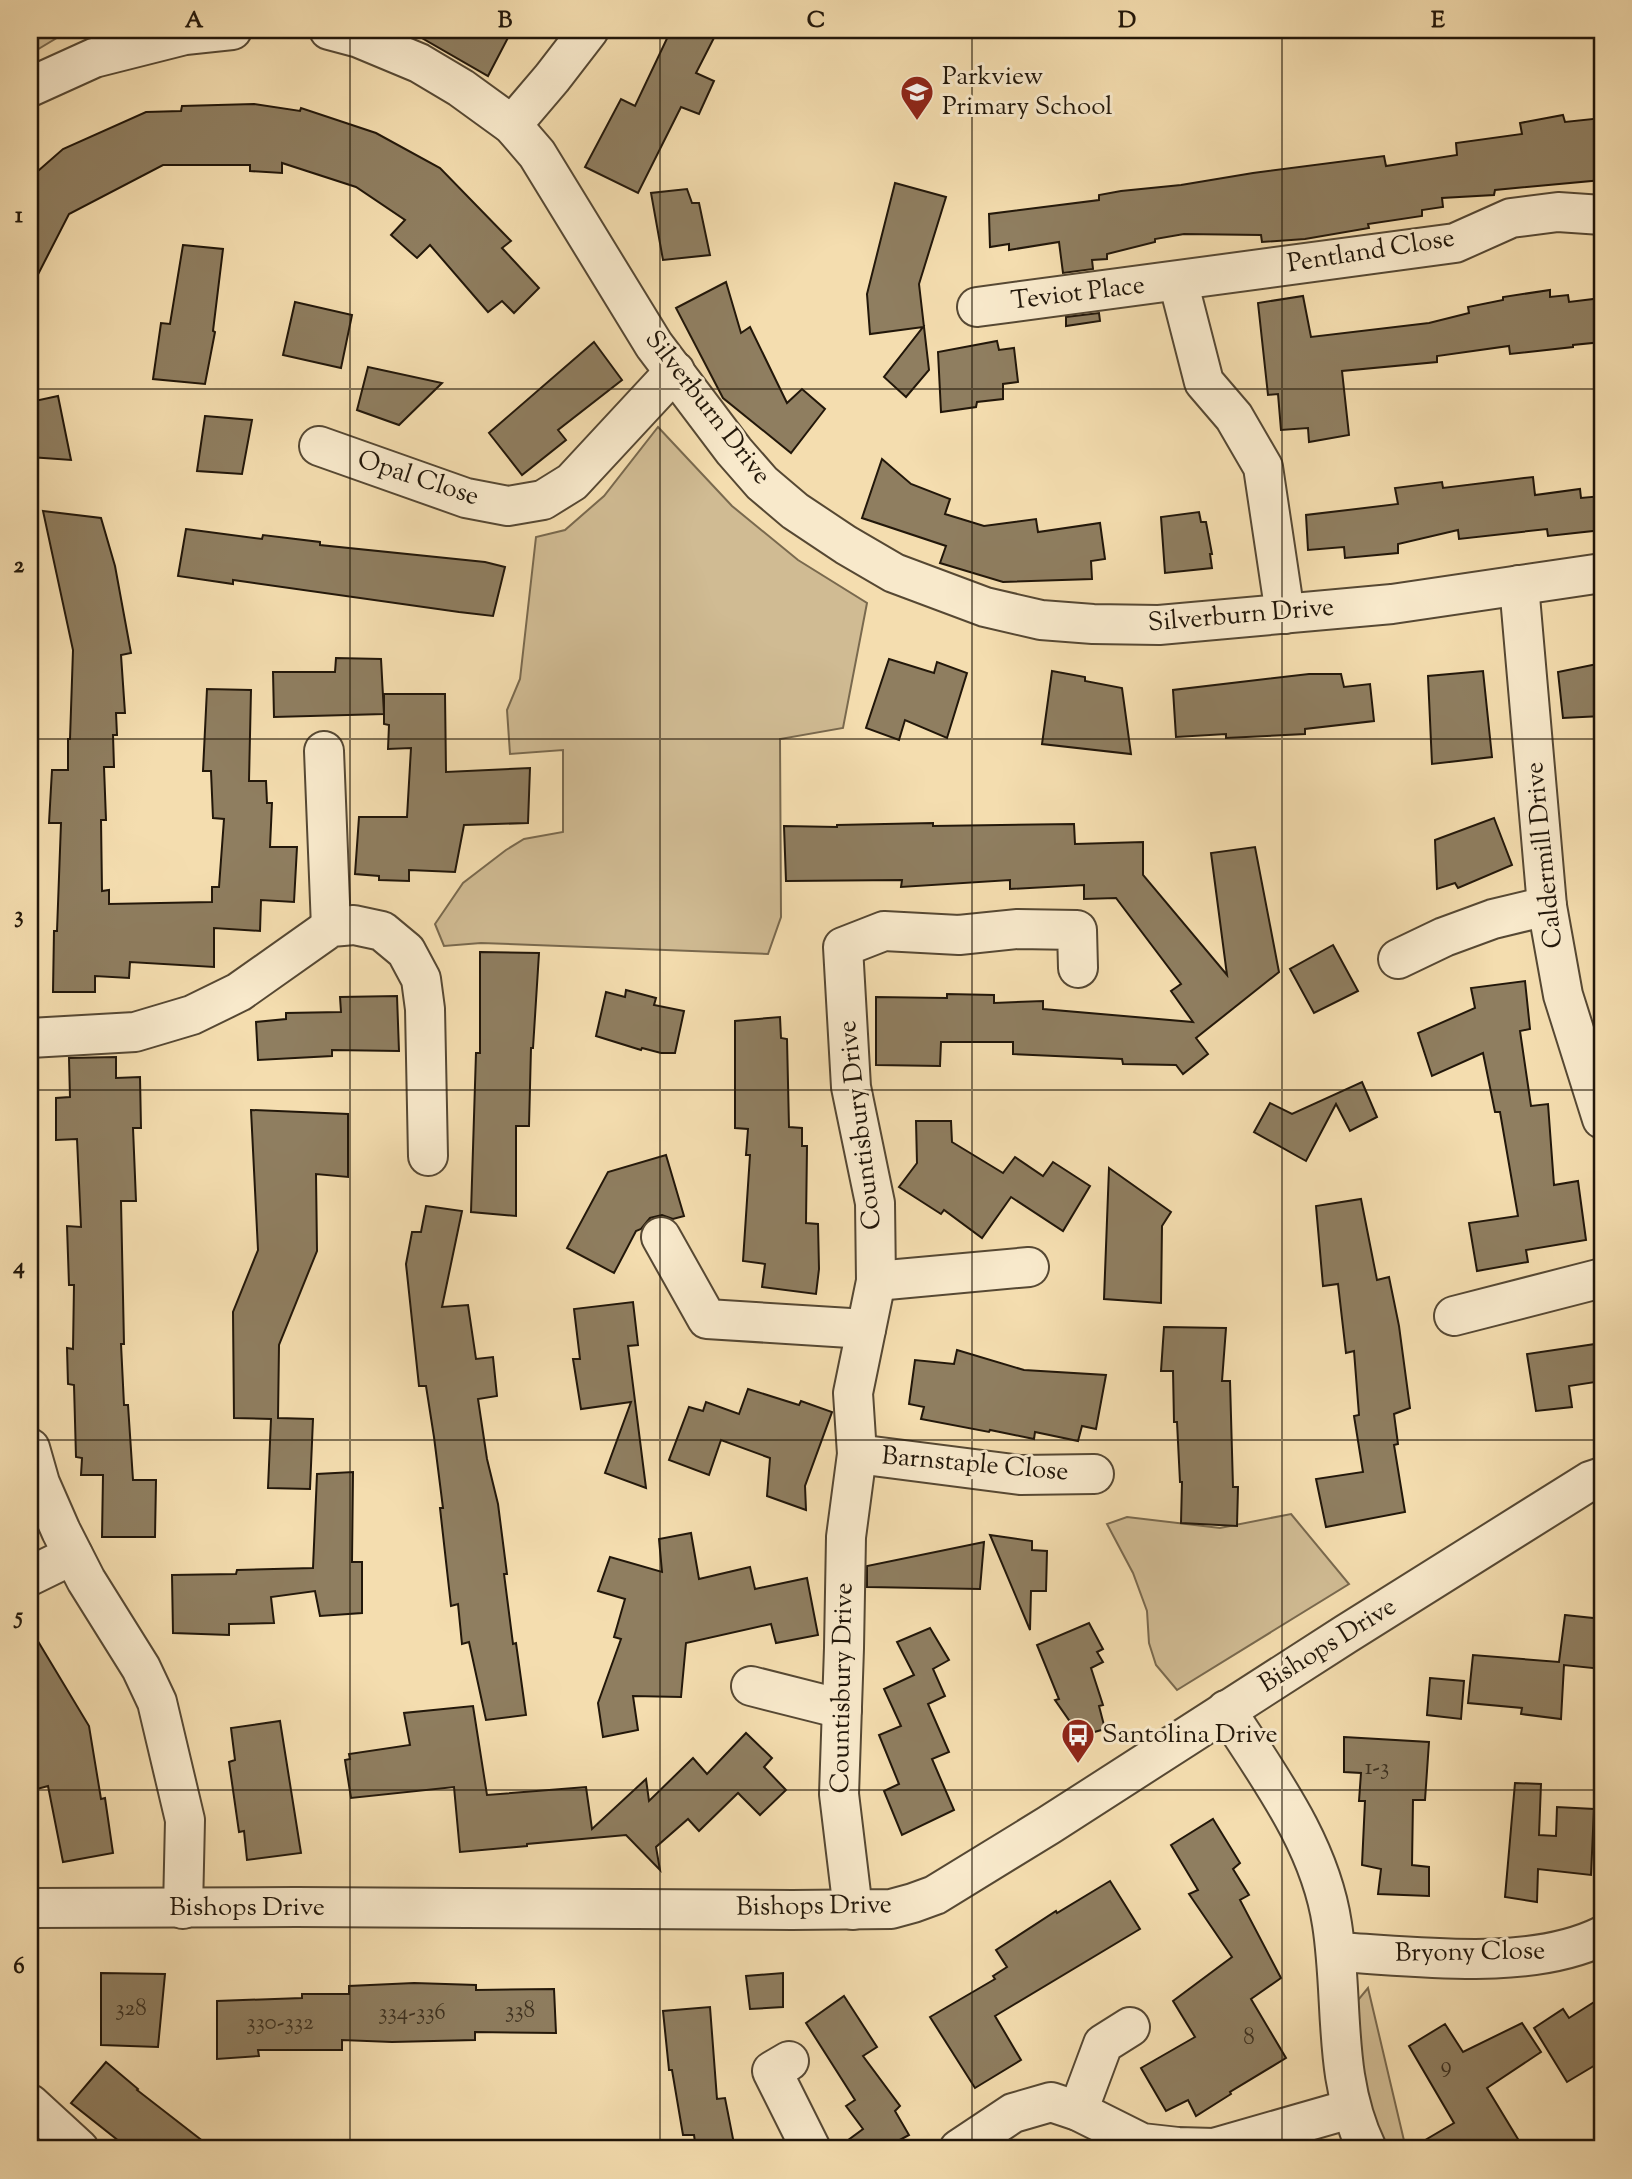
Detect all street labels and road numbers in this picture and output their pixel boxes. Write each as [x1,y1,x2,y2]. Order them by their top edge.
street label: Pentland Close [1285,221,1457,283]
street label: Teviot Place [1009,267,1147,321]
street label: Silverburn Drive [635,323,779,493]
street label: Opal Close [352,442,484,516]
street label: Silverburn Drive [1146,589,1336,643]
street label: Caldermill Drive [1517,760,1573,950]
street label: Countisbury Drive [830,1018,892,1232]
street label: Barnstaple Close [880,1438,1070,1492]
street label: Countisbury Drive [823,1582,863,1794]
street label: Bishops Drive [1252,1589,1404,1703]
street label: Bishops Drive [736,1887,892,1927]
street label: Bishops Drive [169,1890,325,1927]
street label: Bryony Close [1394,1933,1546,1973]

